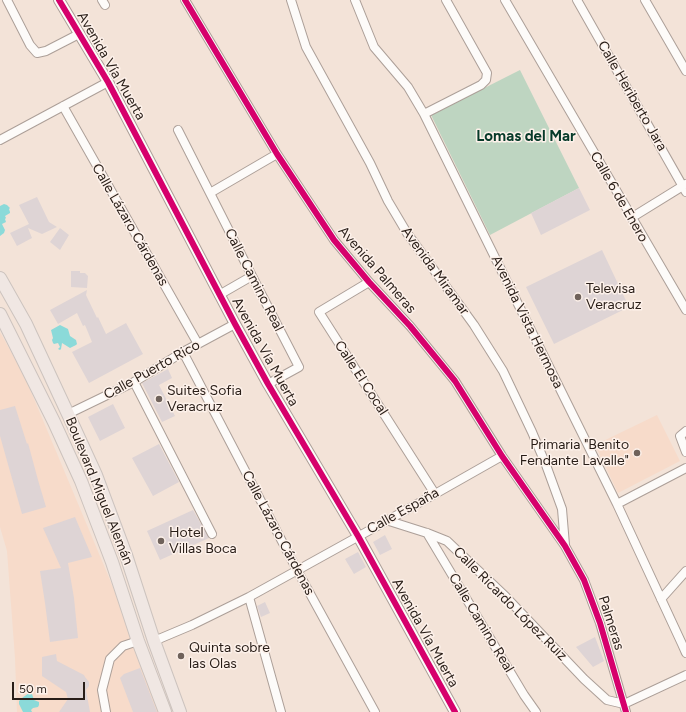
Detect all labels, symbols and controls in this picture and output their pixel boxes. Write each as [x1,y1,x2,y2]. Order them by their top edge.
street label: Avenida Vía Muerta [73,9,149,123]
street label: Calle Heriberto Jara [594,38,670,154]
district label: Lomas del Mar [476,128,576,146]
street label: Calle 6 de Enero [586,149,652,245]
street label: Calle Lázaro Cárdenas [88,161,172,289]
street label: Avenida Palmeras [335,223,419,317]
street label: Avenida Miramar [397,224,473,318]
street label: Calle Camino Real [221,226,287,334]
street label: Avenida Vista Hermosa [487,253,567,391]
place label: Televisa Veracruz [586,281,642,314]
marker: Televisa Veracruz [573,292,583,302]
street label: Avenida Vía Muerta [228,295,302,409]
street label: Calle Puerto Rico [101,337,203,403]
street label: Calle El Cocal [331,338,391,418]
place label: Suites Sofia Veracruz [167,383,242,416]
marker: Suites Sofia Veracruz [154,394,164,404]
street label: Boulevard Miguel Alemán [62,415,136,567]
place label: Primaria "Benito Fendante Lavalle" [520,437,629,470]
marker: Primaria "Benito Fendante Lavalle" [632,448,642,458]
street label: Calle Lázaro Cárdenas [238,468,318,598]
street label: Calle España [364,484,442,538]
place label: Hotel Villas Boca [169,525,237,558]
marker: Hotel Villas Boca [156,536,166,546]
street label: Calle Ricardo López Ruiz [450,544,570,664]
street label: Calle Camino Real [445,570,517,676]
street label: Avenida Vía Muerta [388,576,462,690]
street label: Palmeras [594,594,628,652]
place label: Quinta sobre las Olas [189,640,270,672]
marker: Quinta sobre las Olas [176,651,186,661]
scale bar [14,674,87,700]
text: 50 m [19,682,47,696]

